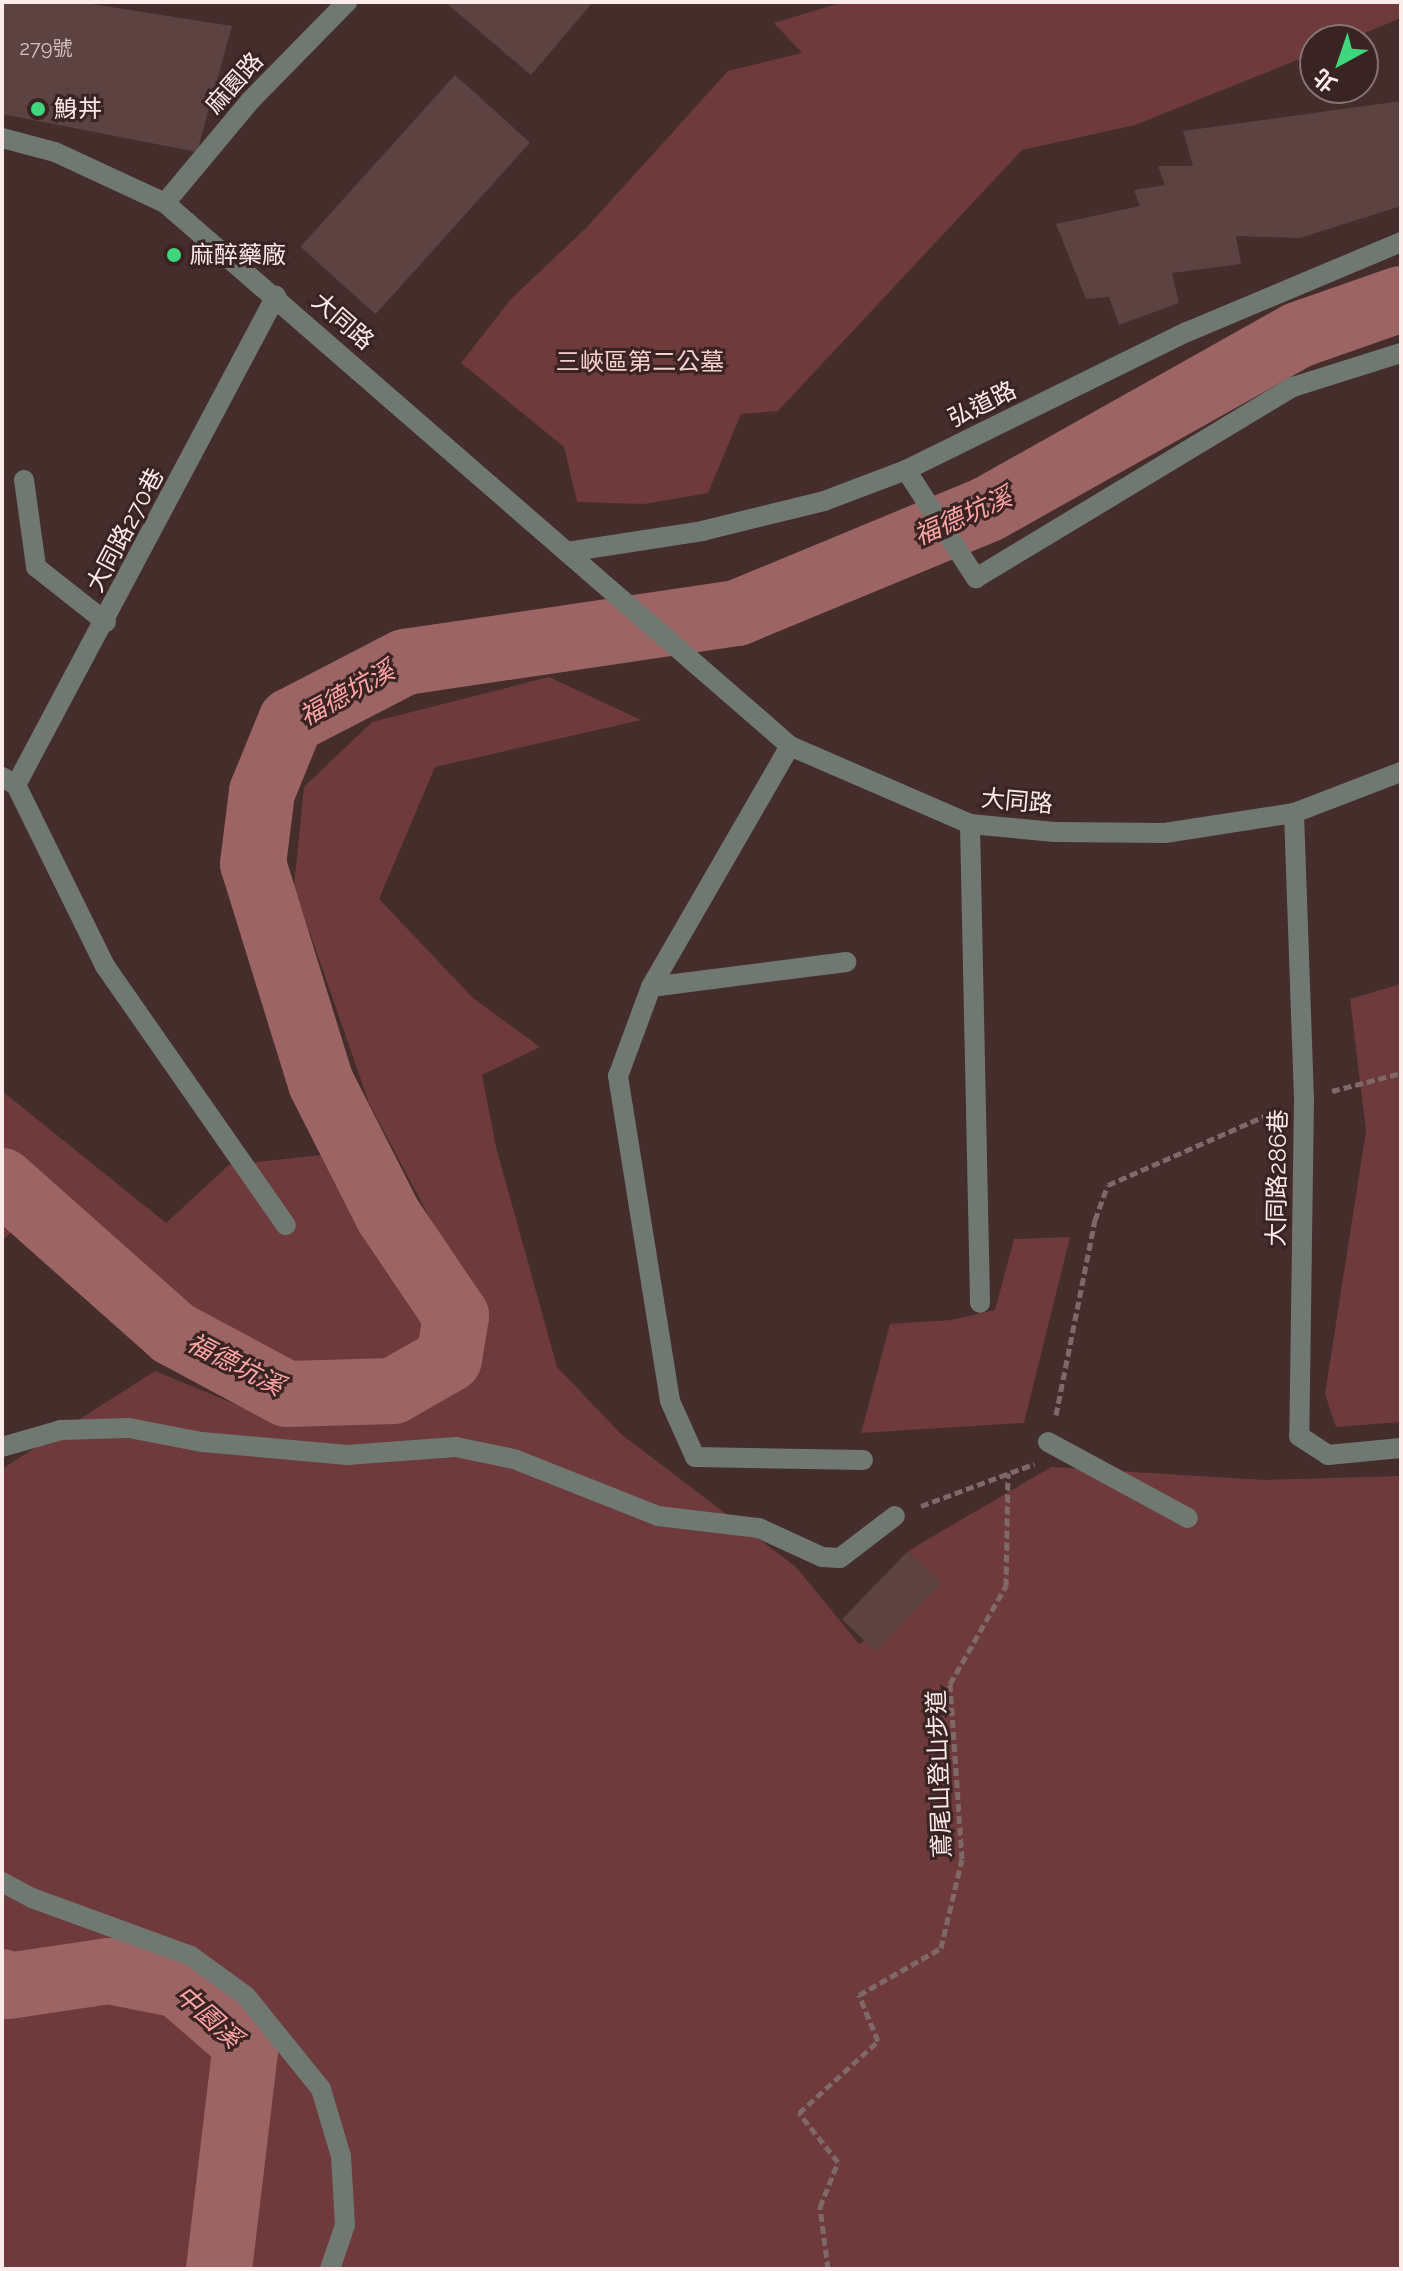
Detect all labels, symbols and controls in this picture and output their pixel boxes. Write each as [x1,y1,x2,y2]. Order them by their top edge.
north arrow [1299,24,1379,104]
house number: 279號 [20,36,72,60]
street label: 麻園路 [199,47,269,119]
text: 北 [1308,64,1342,98]
place label: 鯓丼 [54,95,102,123]
marker: 鯓丼 [29,100,47,118]
place label: 麻醉藥廠 [190,241,286,269]
marker: 麻醉藥廠 [165,246,183,264]
street label: 大同路 [306,287,380,355]
park label: 三峽區第二公墓 [556,348,724,376]
street label: 弘道路 [943,375,1021,433]
street label: 大同路270巷 [80,463,170,597]
water label: 福德坑溪 [909,482,1017,552]
water label: 福德坑溪 [294,655,400,733]
street label: 大同路 [980,784,1054,818]
street label: 大同路286巷 [1261,1109,1293,1247]
water label: 福德坑溪 [182,1327,288,1403]
street label: 鳶尾山登山步道 [922,1690,956,1858]
water label: 中園溪 [169,1979,247,2055]

